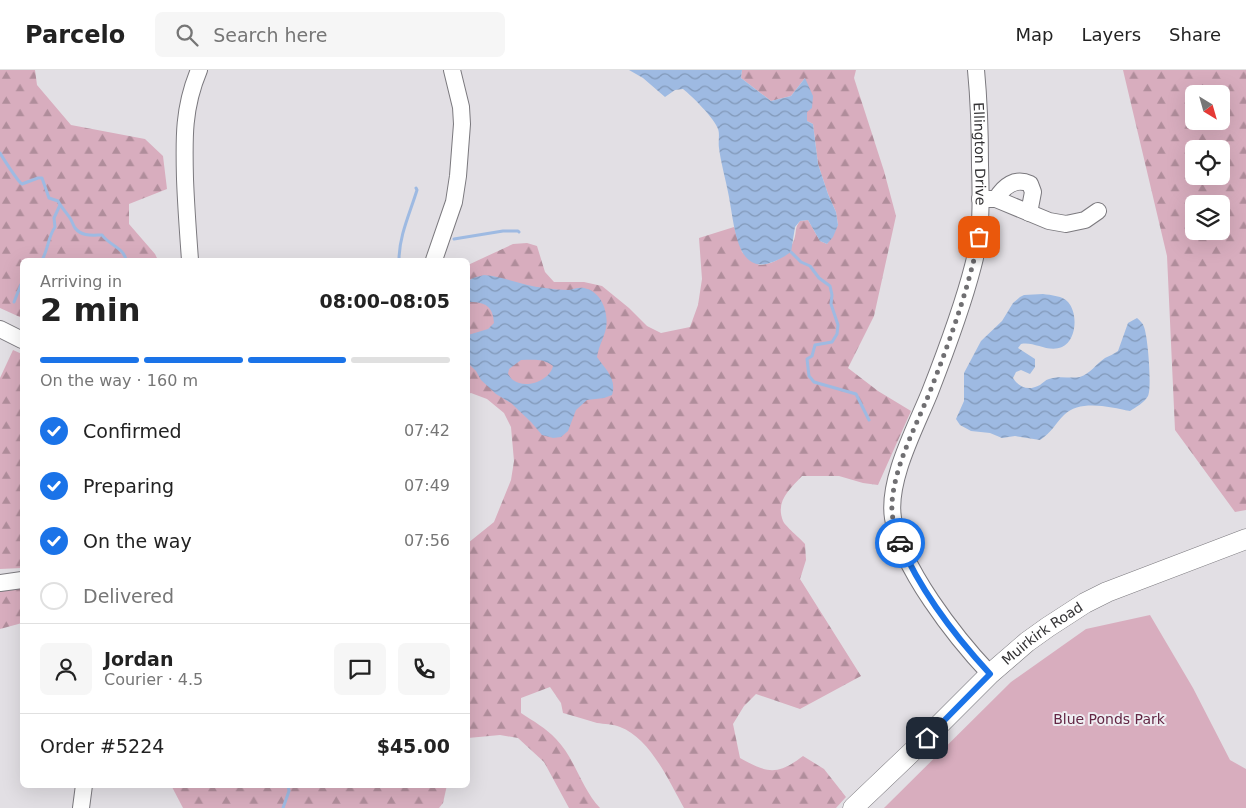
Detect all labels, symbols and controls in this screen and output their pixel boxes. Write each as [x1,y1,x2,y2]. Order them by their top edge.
search box [155,12,505,57]
text: Parcelo [25,21,125,49]
icon: search [173,21,201,49]
text: Search here [213,24,327,46]
text: Map [1015,24,1053,45]
text: Layers [1081,24,1141,45]
text: Share [1169,24,1221,45]
north arrow [1185,85,1230,130]
map controls [1185,85,1230,240]
street label: Ellington Drive [970,102,989,205]
button: locate [1185,140,1230,185]
button: layers [1185,195,1230,240]
pin [958,216,1000,258]
icon: bag [965,223,993,251]
text: Arriving in [40,272,122,291]
text: 08:00–08:05 [320,290,450,312]
text: 2 min [40,291,141,329]
text: On the way · 160 m [40,371,198,390]
icon: check [40,417,68,445]
text: Confirmed [83,420,182,442]
text: 07:42 [404,421,450,440]
icon: check [40,472,68,500]
text: Preparing [83,475,174,497]
text: 07:49 [404,476,450,495]
courier [875,518,925,568]
icon: check [40,527,68,555]
icon: car [886,529,914,557]
text: On the way [83,530,192,552]
text: 07:56 [404,531,450,550]
text: Delivered [83,585,174,607]
street label: Muirkirk Road [999,599,1086,668]
button: person [40,643,92,695]
button: chat [334,643,386,695]
button: phone [398,643,450,695]
text: Jordan [104,648,173,670]
text: Courier · 4.5 [104,670,203,689]
park label: Blue Ponds Park [1053,711,1166,727]
pin [906,717,948,759]
icon: home [913,724,941,752]
text: Order #5224 [40,735,164,757]
text: $45.00 [377,735,450,757]

